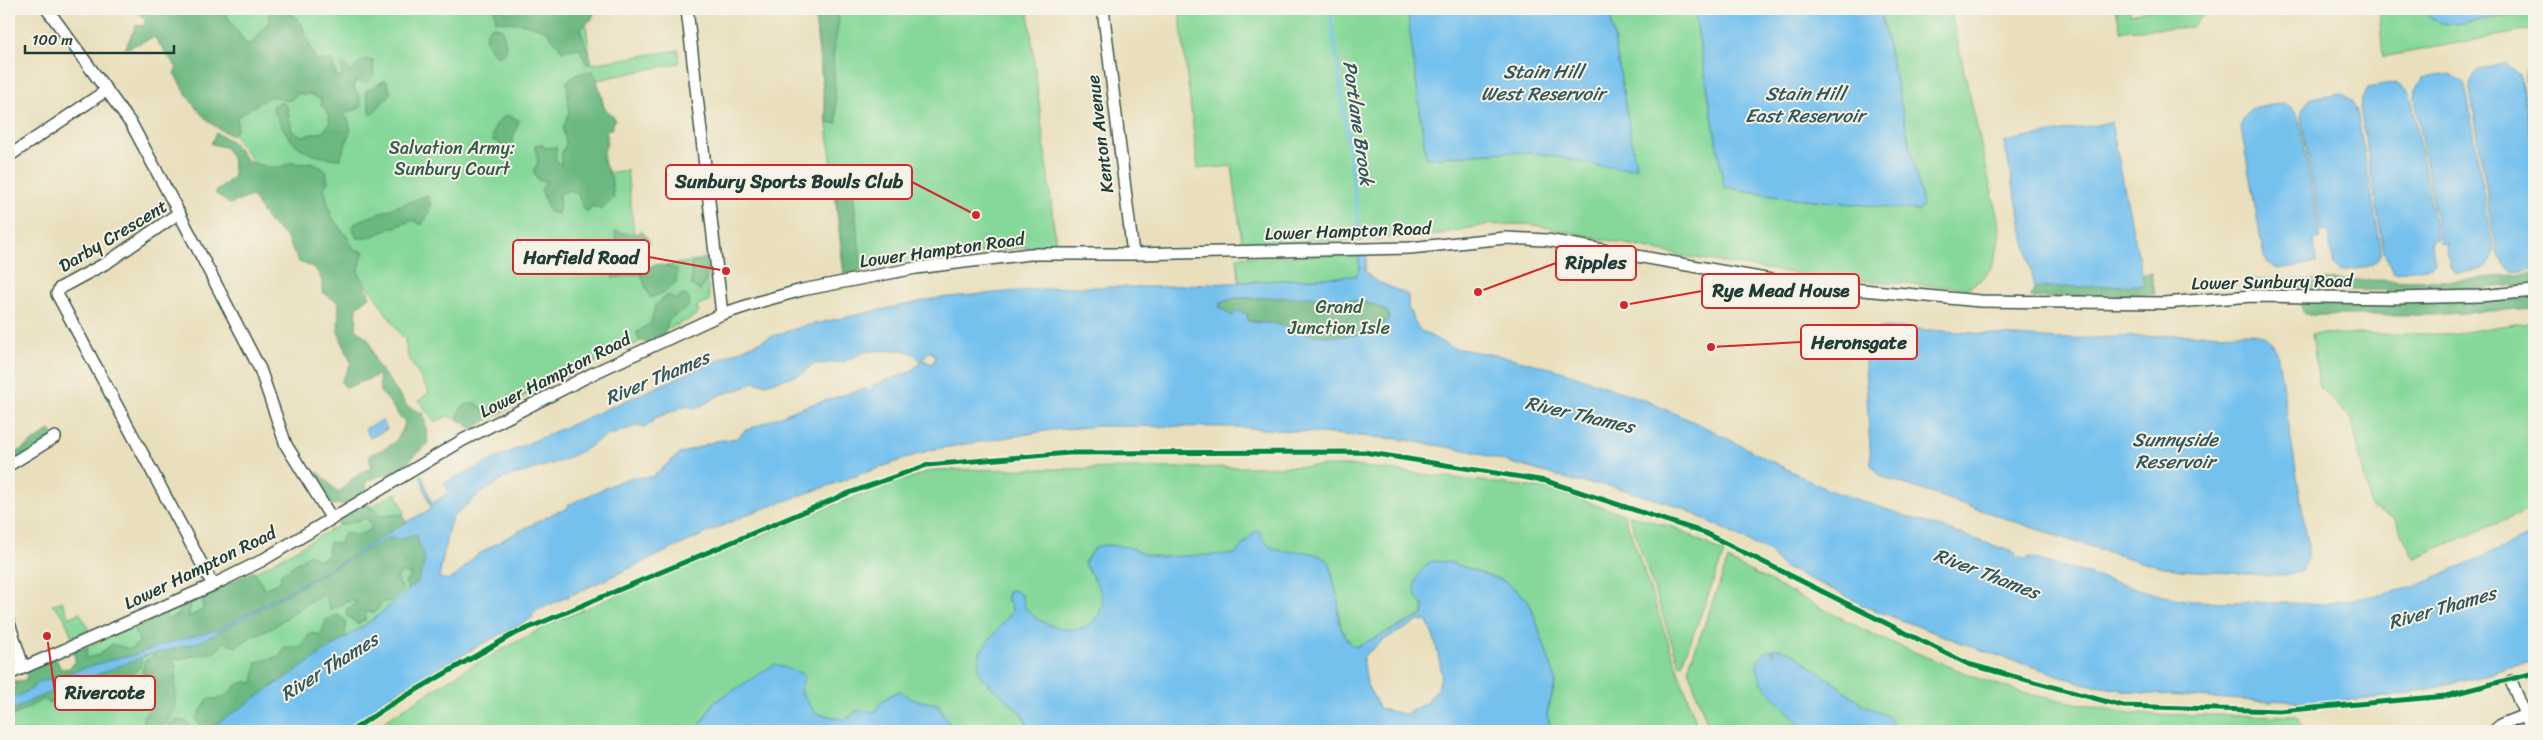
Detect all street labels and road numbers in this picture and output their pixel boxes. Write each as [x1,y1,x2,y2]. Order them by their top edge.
street label: Kenton Avenue [1077,73,1123,195]
street label: Darby Crescent [52,191,174,281]
street label: Lower Hampton Road [1264,212,1433,250]
street label: Lower Hampton Road [857,222,1028,277]
street label: Lower Sunbury Road [2191,265,2354,299]
street label: Lower Hampton Road [474,322,638,427]
street label: Lower Hampton Road [118,516,283,619]

